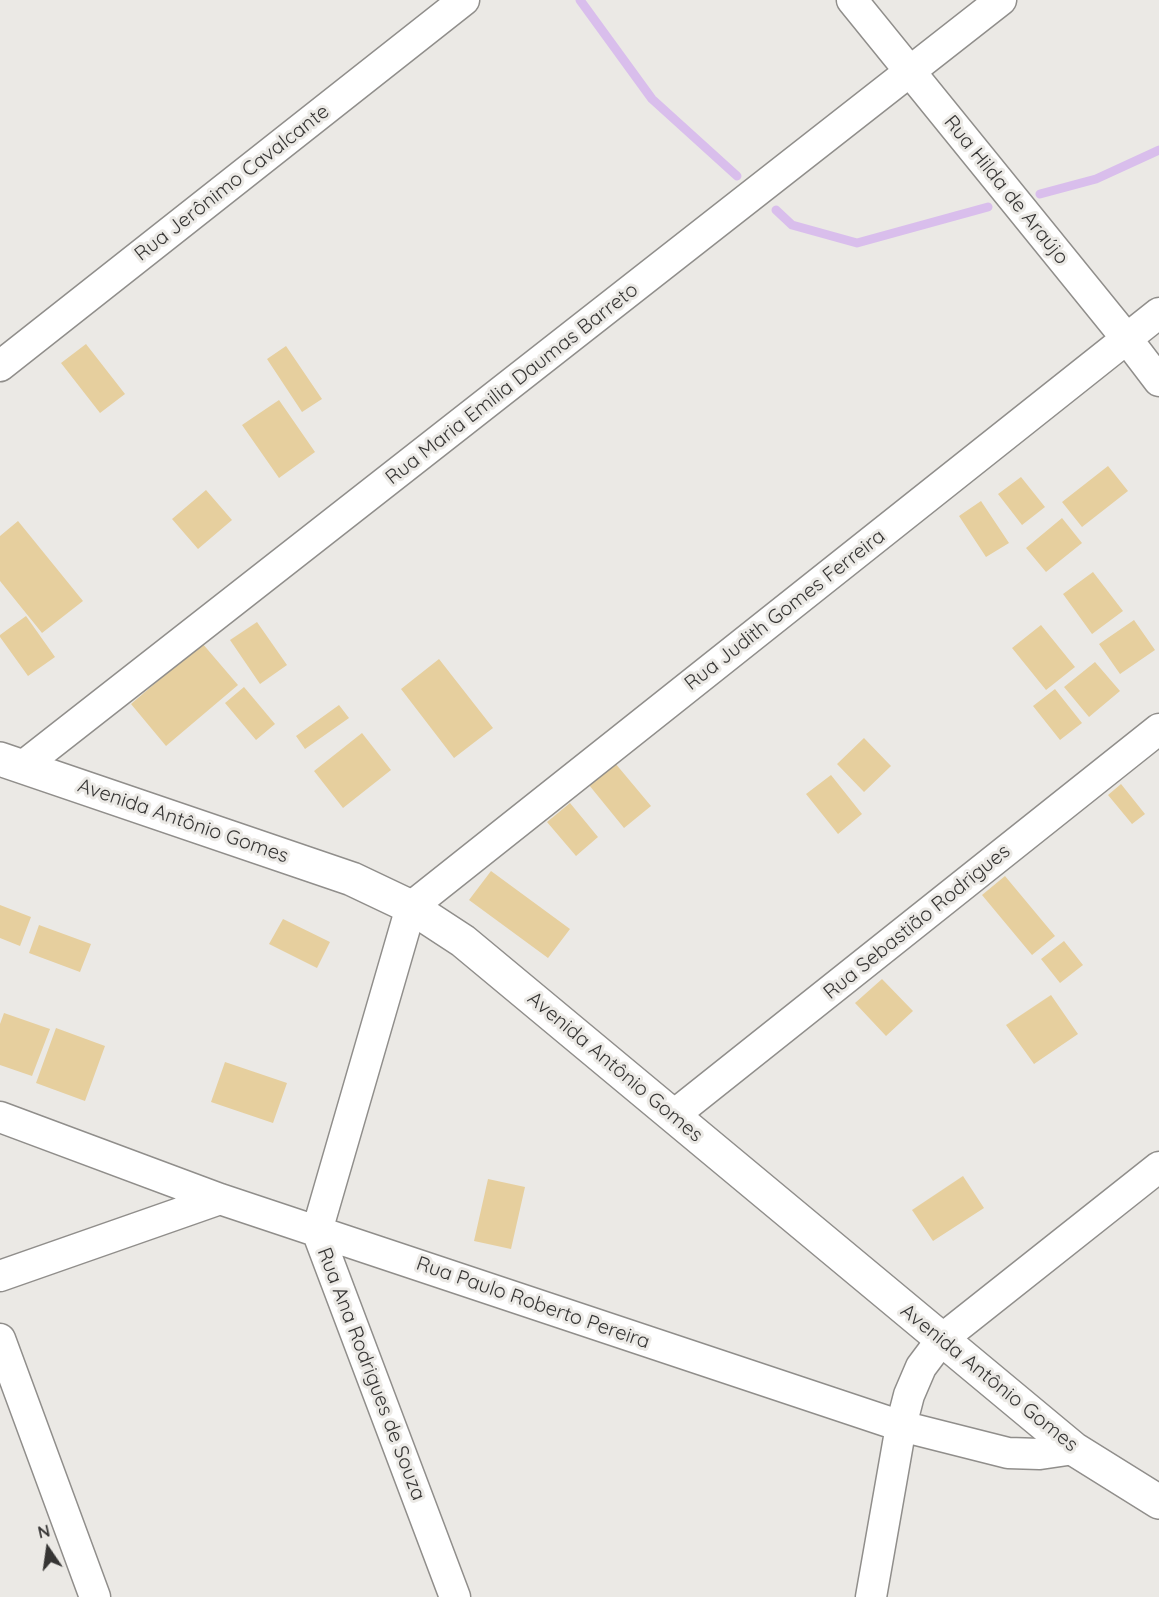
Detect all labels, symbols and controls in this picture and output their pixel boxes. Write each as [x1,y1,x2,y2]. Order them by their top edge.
street label: Rua Jerônimo Cavalcante [130,100,334,266]
street label: Rua Hilda de Araújo [938,111,1074,269]
street label: Rua Maria Emilia Daumas Barreto [381,278,643,490]
street label: Rua Judith Gomes Ferreira [680,524,890,696]
street label: Avenida Antônio Gomes [74,774,292,868]
street label: Rua Sebastião Rodrigues [819,839,1015,1005]
street label: Avenida Antônio Gomes [523,987,707,1147]
street label: Rua Ana Rodrigues de Souza [312,1244,430,1504]
street label: Rua Paulo Roberto Pereira [413,1252,653,1354]
street label: Avenida Antônio Gomes [895,1299,1083,1457]
north arrow [18,1519,78,1579]
text: N [36,1520,52,1543]

